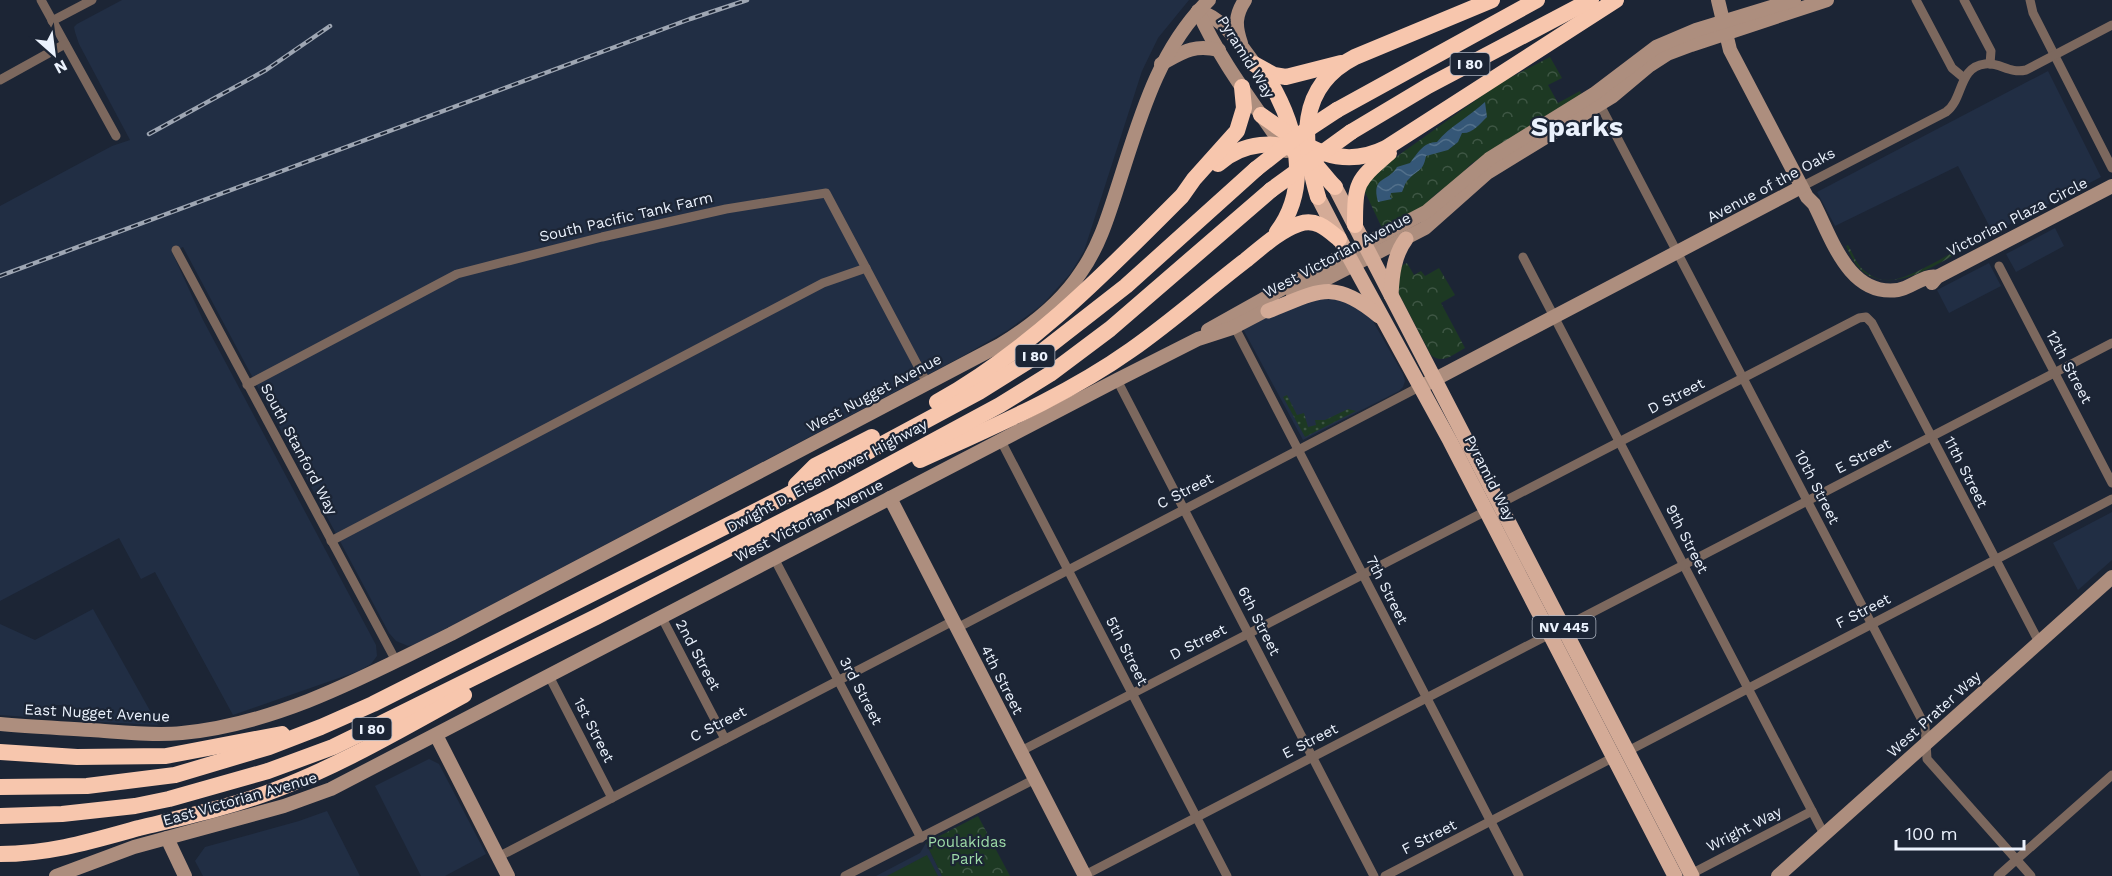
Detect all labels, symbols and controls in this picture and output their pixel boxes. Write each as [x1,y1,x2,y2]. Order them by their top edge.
street label: Pyramid Way [1214,13,1278,102]
north arrow [24,24,84,84]
road number: I 80 [1450,53,1490,75]
text: N [51,56,71,78]
district label: Sparks [1531,111,1623,143]
street label: Avenue of the Oaks [1704,144,1838,226]
street label: Victorian Plaza Circle [1944,174,2090,260]
street label: South Pacific Tank Farm [538,188,714,246]
street label: West Victorian Avenue [1260,209,1414,301]
street label: 12th Street [2042,327,2096,407]
road number: I 80 [1016,345,1054,367]
street label: West Nugget Avenue [803,350,945,436]
street label: D Street [1645,374,1708,418]
street label: South Stanford Way [257,380,341,518]
street label: Dwight D. Eisenhower Highway [724,415,931,537]
street label: Pyramid Way [1461,432,1519,524]
street label: 11th Street [1940,433,1992,511]
street label: E Street [1832,434,1894,478]
street label: 10th Street [1791,447,1844,528]
street label: C Street [1154,469,1217,513]
street label: West Victorian Avenue [732,476,886,566]
street label: 9th Street [1662,501,1712,577]
street label: 7th Street [1362,553,1412,628]
street label: 6th Street [1234,584,1284,659]
street label: F Street [1833,589,1894,632]
street label: 5th Street [1102,614,1152,689]
street label: 2nd Street [672,616,725,694]
road number: NV 445 [1532,616,1596,638]
street label: D Street [1167,620,1230,664]
street label: 4th Street [977,642,1027,718]
street label: 3rd Street [836,654,887,729]
street label: West Prater Way [1883,667,1985,761]
street label: 1st Street [570,695,618,766]
street label: East Nugget Avenue [24,700,170,726]
street label: C Street [687,702,750,746]
road number: I 80 [352,718,392,740]
street label: E Street [1279,719,1341,763]
street label: East Victorian Avenue [161,768,319,830]
street label: Wright Way [1703,802,1785,856]
scale bar [1896,813,2024,851]
street label: F Street [1399,815,1460,858]
text: 100 m [1905,823,1958,844]
park label: Poulakidas Park [928,833,1006,868]

